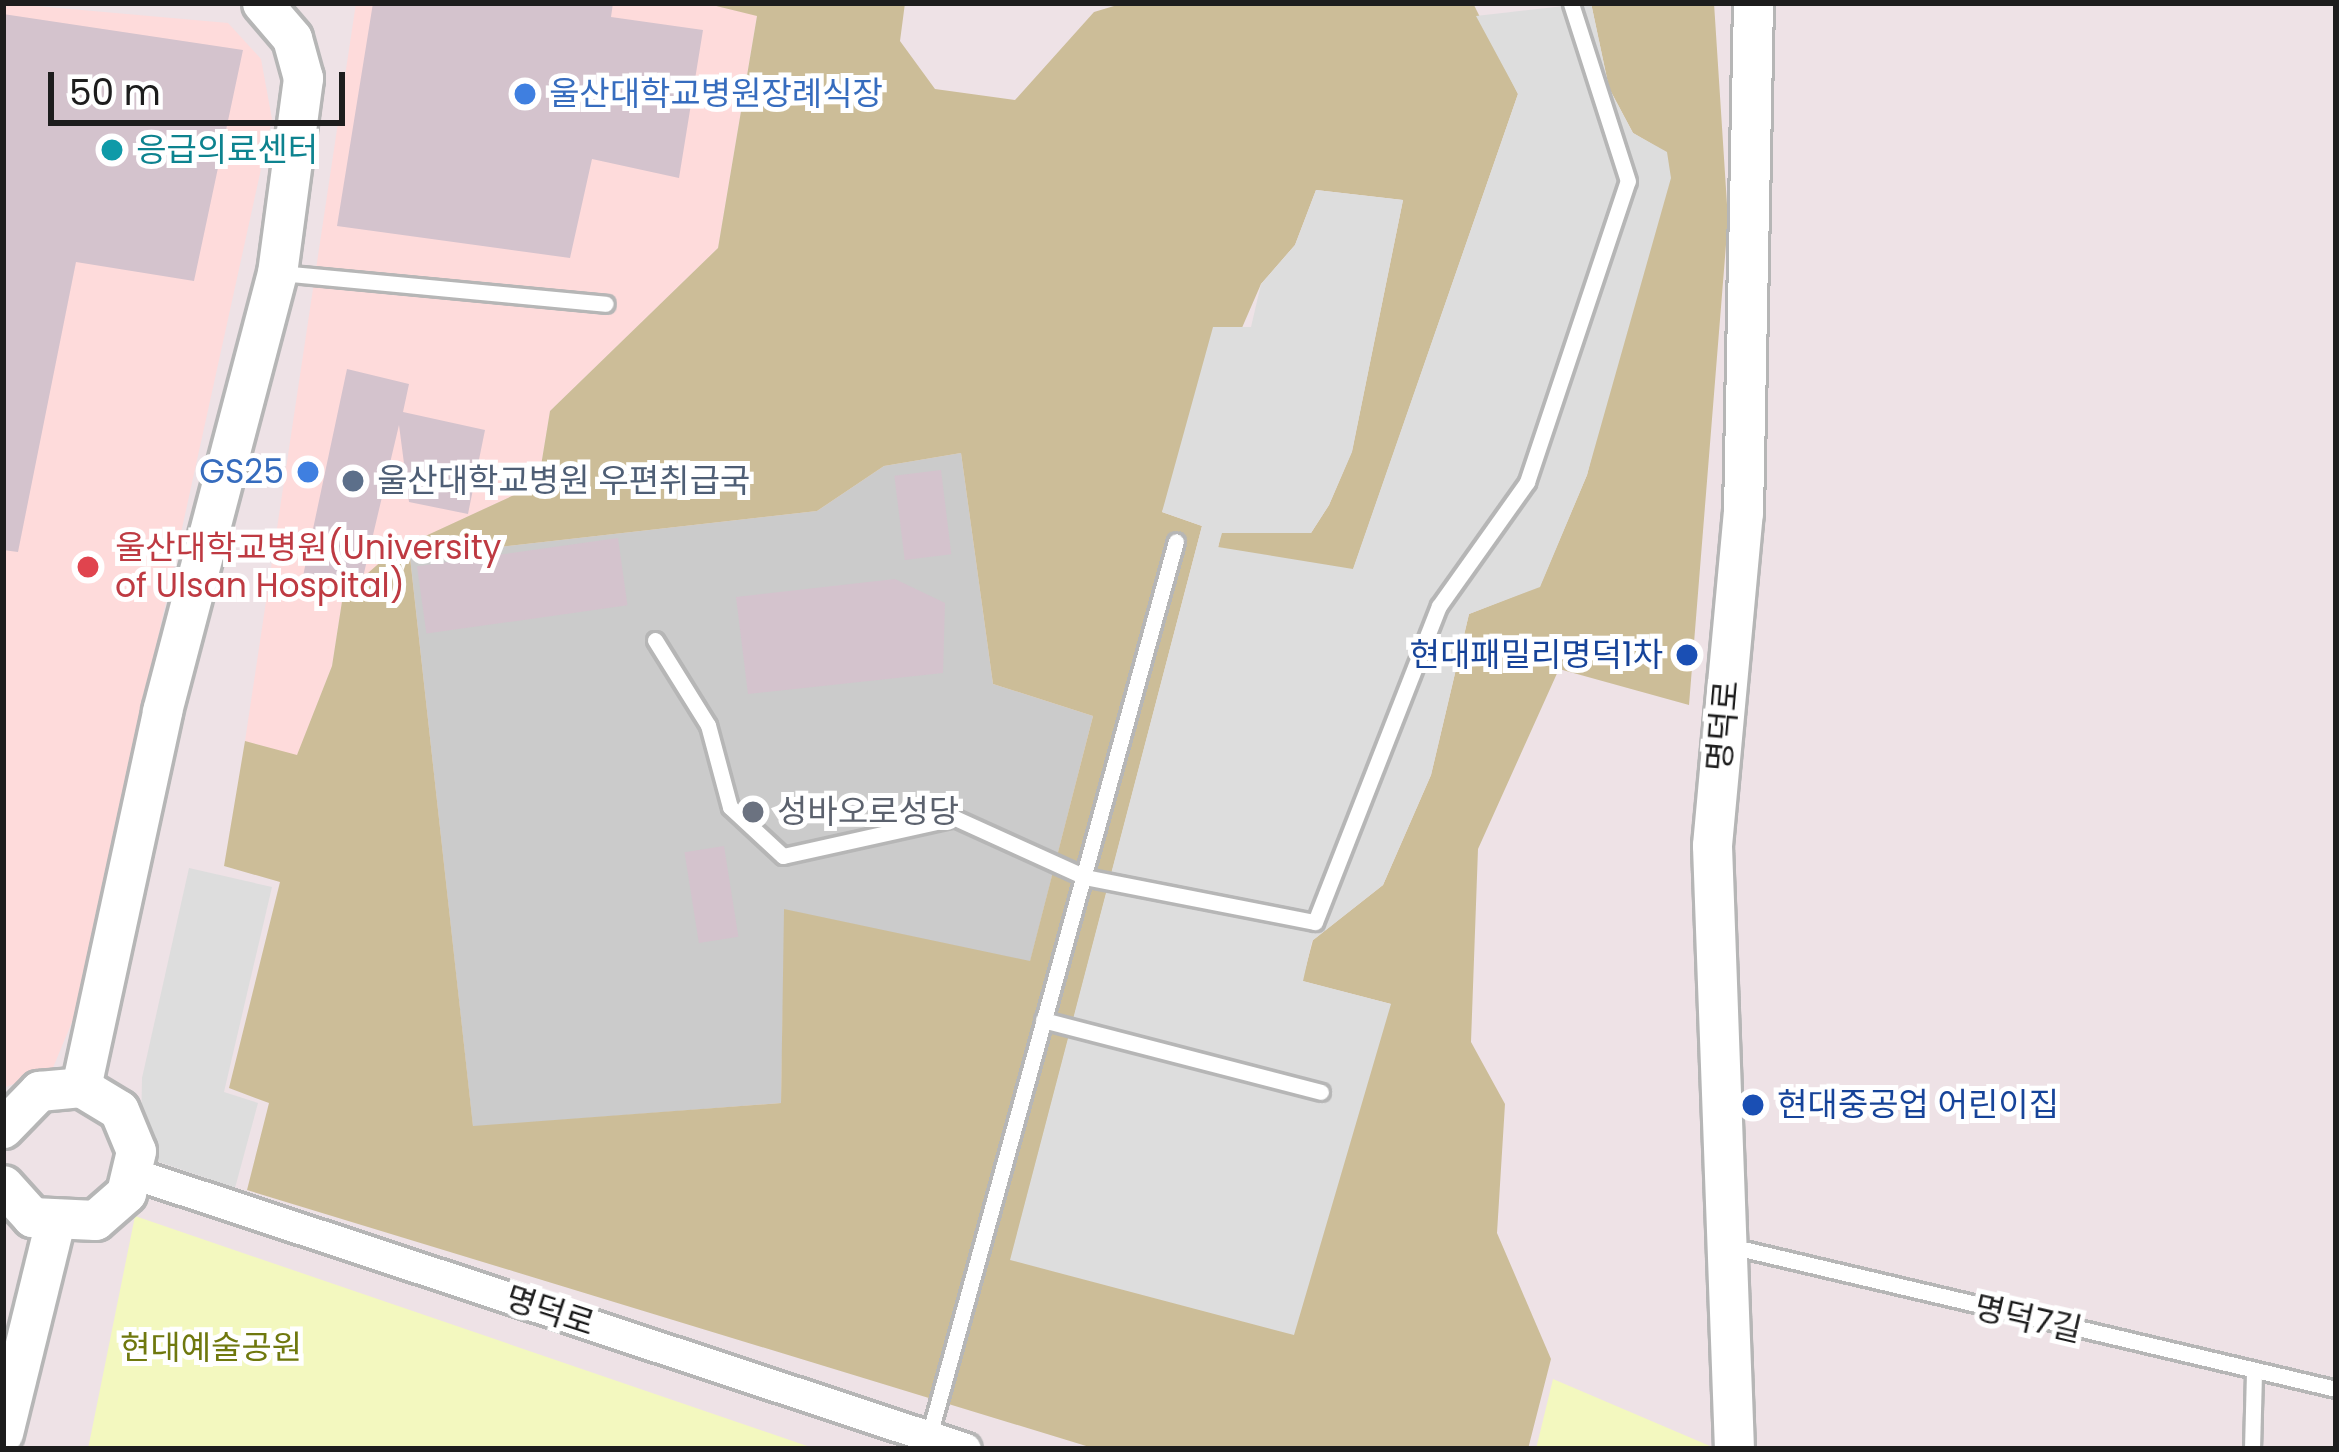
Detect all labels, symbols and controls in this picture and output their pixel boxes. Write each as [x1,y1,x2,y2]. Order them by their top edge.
scale bar [54,48,351,122]
text: 50 m [69,67,161,118]
place label: 울산대학교병원장례식장 [549,74,883,114]
marker: 울산대학교병원장례식장 [512,81,538,107]
place label: 응급의료센터 [136,130,318,170]
marker: 응급의료센터 [99,137,125,163]
place label: GS25 [199,452,284,492]
marker: GS25 [295,459,321,485]
place label: 울산대학교병원 우편취급국 [377,461,750,501]
marker: 울산대학교병원 우편취급국 [340,468,366,494]
place label: 울산대학교병원(University of Ulsan Hospital) [115,528,501,606]
marker: 울산대학교병원(University of Ulsan Hospital) [72,551,104,583]
place label: 현대패밀리명덕1차 [1410,635,1663,675]
marker: 현대패밀리명덕1차 [1674,642,1700,668]
street label: 명덕로 [1699,679,1747,773]
place label: 성바오로성당 [777,792,959,832]
marker: 성바오로성당 [740,799,766,825]
place label: 현대중공업 어린이집 [1777,1085,2059,1125]
marker: 현대중공업 어린이집 [1740,1092,1766,1118]
street label: 명덕로 [501,1278,599,1344]
street label: 명덕7길 [1970,1287,2086,1351]
park label: 현대예술공원 [120,1328,302,1368]

